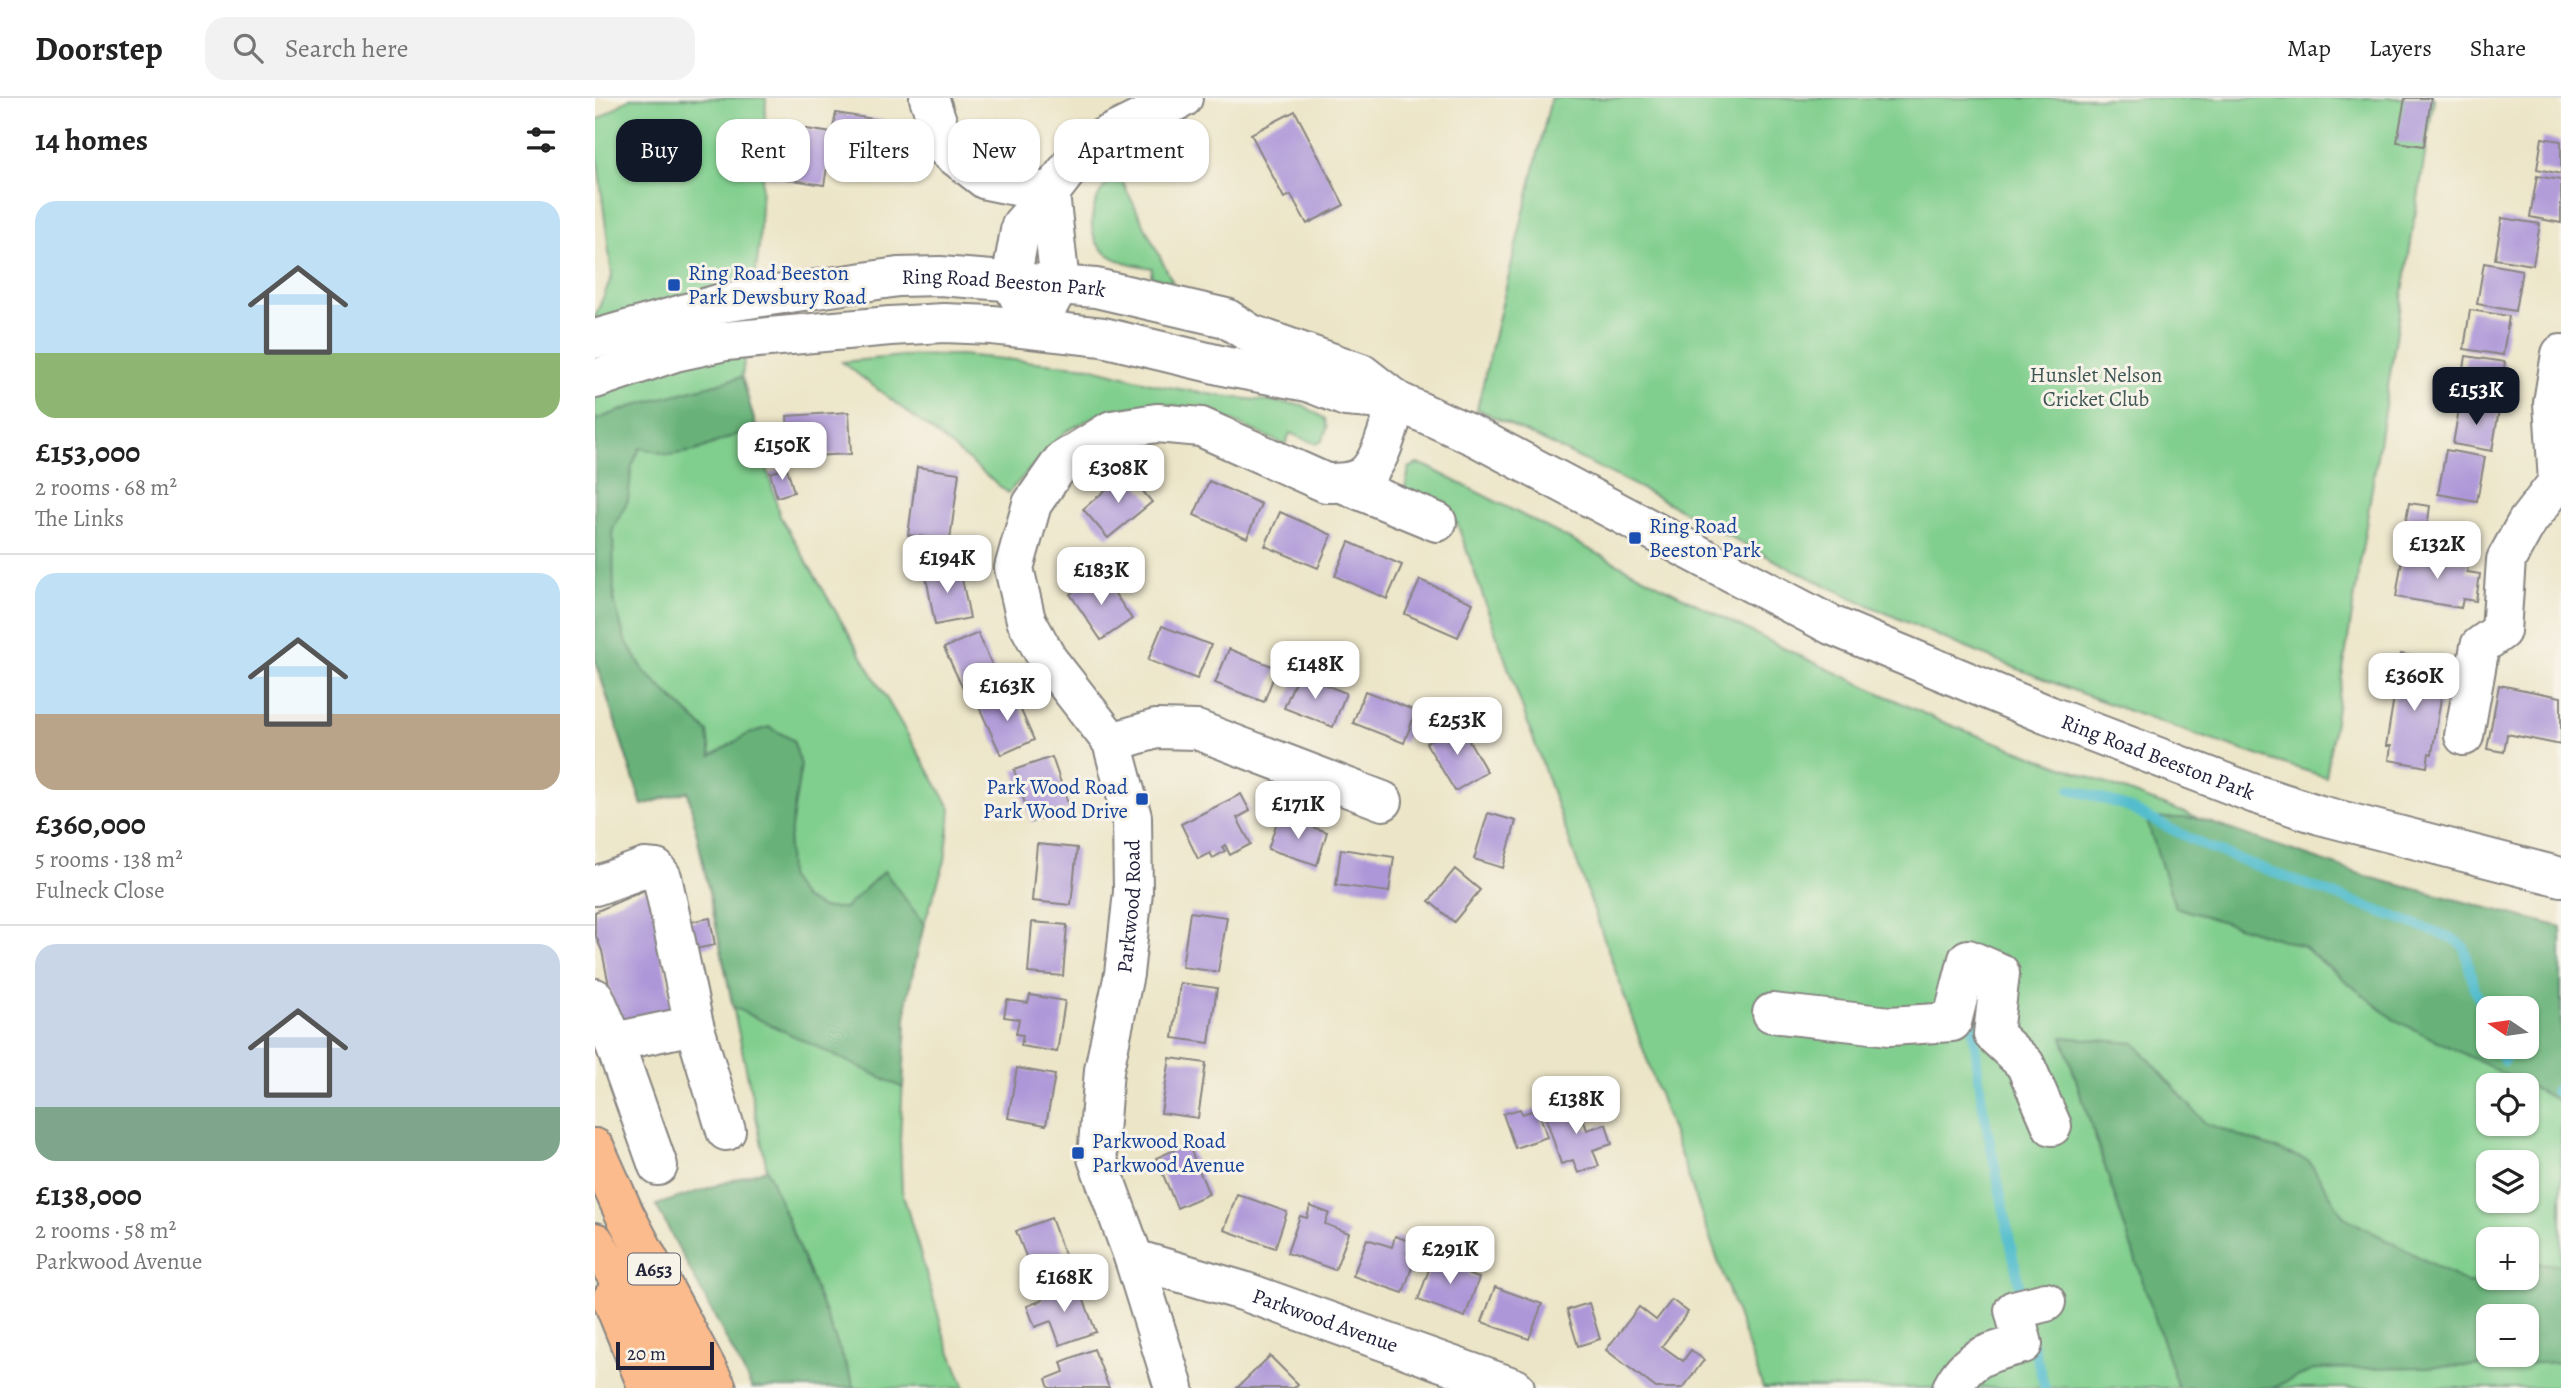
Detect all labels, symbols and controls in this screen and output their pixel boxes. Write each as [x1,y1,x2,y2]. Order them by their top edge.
search box [205,17,695,80]
text: Doorstep [35,26,163,71]
icon: search [229,29,267,67]
text: Search here [285,31,408,66]
text: Map [2287,32,2331,64]
text: Layers [2369,32,2432,64]
text: Share [2470,32,2526,64]
chip: Buy [616,119,702,182]
chip: Rent [716,119,810,182]
chip: Filters [824,119,934,182]
chip: New [948,119,1040,182]
chip: Apartment [1054,119,1209,182]
text: 14 homes [35,120,148,160]
icon: filters [522,121,560,159]
icon: home [235,247,361,373]
place label: Ring Road Beeston Park Dewsbury Road [688,259,867,311]
street label: Ring Road Beeston Park [901,262,1109,304]
marker: Ring Road Beeston Park Dewsbury Road [666,277,682,293]
park label: Hunslet Nelson Cricket Club [2030,361,2162,413]
pin: £153K [2427,368,2525,427]
text: £153K [2449,374,2504,405]
pin: £150K [733,422,831,482]
text: £150K [754,429,810,460]
text: £153,000 [35,432,140,472]
pin: £308K [1069,446,1167,505]
text: £308K [1088,452,1148,483]
text: 2 rooms · 68 m² [35,472,177,503]
text: The Links [35,503,124,534]
place label: Ring Road Beeston Park [1649,512,1762,564]
pin: £132K [2388,522,2486,581]
text: £132K [2409,528,2465,559]
marker: Ring Road Beeston Park [1627,530,1643,546]
pin: £194K [898,536,996,595]
text: £194K [919,542,975,573]
pin: £183K [1052,547,1150,607]
text: £183K [1073,554,1129,585]
icon: home [235,619,361,745]
pin: £148K [1266,642,1364,701]
text: £148K [1286,648,1344,679]
pin: £360K [2365,654,2463,713]
text: £360K [2384,660,2444,691]
pin: £163K [958,664,1056,723]
text: £163K [979,670,1035,701]
pin: £253K [1408,698,1506,757]
text: £253K [1428,704,1486,735]
street label: Ring Road Beeston Park [2057,707,2259,807]
place label: Park Wood Road Park Wood Drive [983,773,1129,825]
pin: £171K [1249,782,1347,841]
text: £171K [1271,788,1325,819]
marker: Park Wood Road Park Wood Drive [1134,791,1150,807]
text: £360,000 [35,804,146,844]
street label: Parkwood Road [1110,839,1148,975]
text: 5 rooms · 138 m² [35,844,183,875]
text: Fulneck Close [35,875,165,906]
icon: home [235,990,361,1116]
north arrow [2476,996,2539,1059]
map controls [2476,996,2539,1367]
button: locate [2476,1073,2539,1136]
pin: £138K [1527,1076,1625,1136]
text: £138K [1548,1083,1604,1114]
place label: Parkwood Road Parkwood Avenue [1092,1127,1245,1179]
marker: Parkwood Road Parkwood Avenue [1070,1145,1086,1161]
button: layers [2476,1150,2539,1213]
text: £138,000 [35,1175,142,1215]
text: 2 rooms · 58 m² [35,1215,176,1246]
pin: £291K [1401,1226,1499,1286]
button: + [2476,1227,2539,1290]
text: £291K [1421,1233,1479,1264]
text: Parkwood Avenue [35,1246,202,1277]
road number: A653 [628,1254,680,1284]
pin: £168K [1015,1254,1113,1314]
text: £168K [1035,1261,1093,1292]
street label: Parkwood Avenue [1249,1281,1402,1359]
button: − [2476,1304,2539,1367]
scale bar [616,1339,714,1371]
text: 20 m [627,1341,666,1367]

